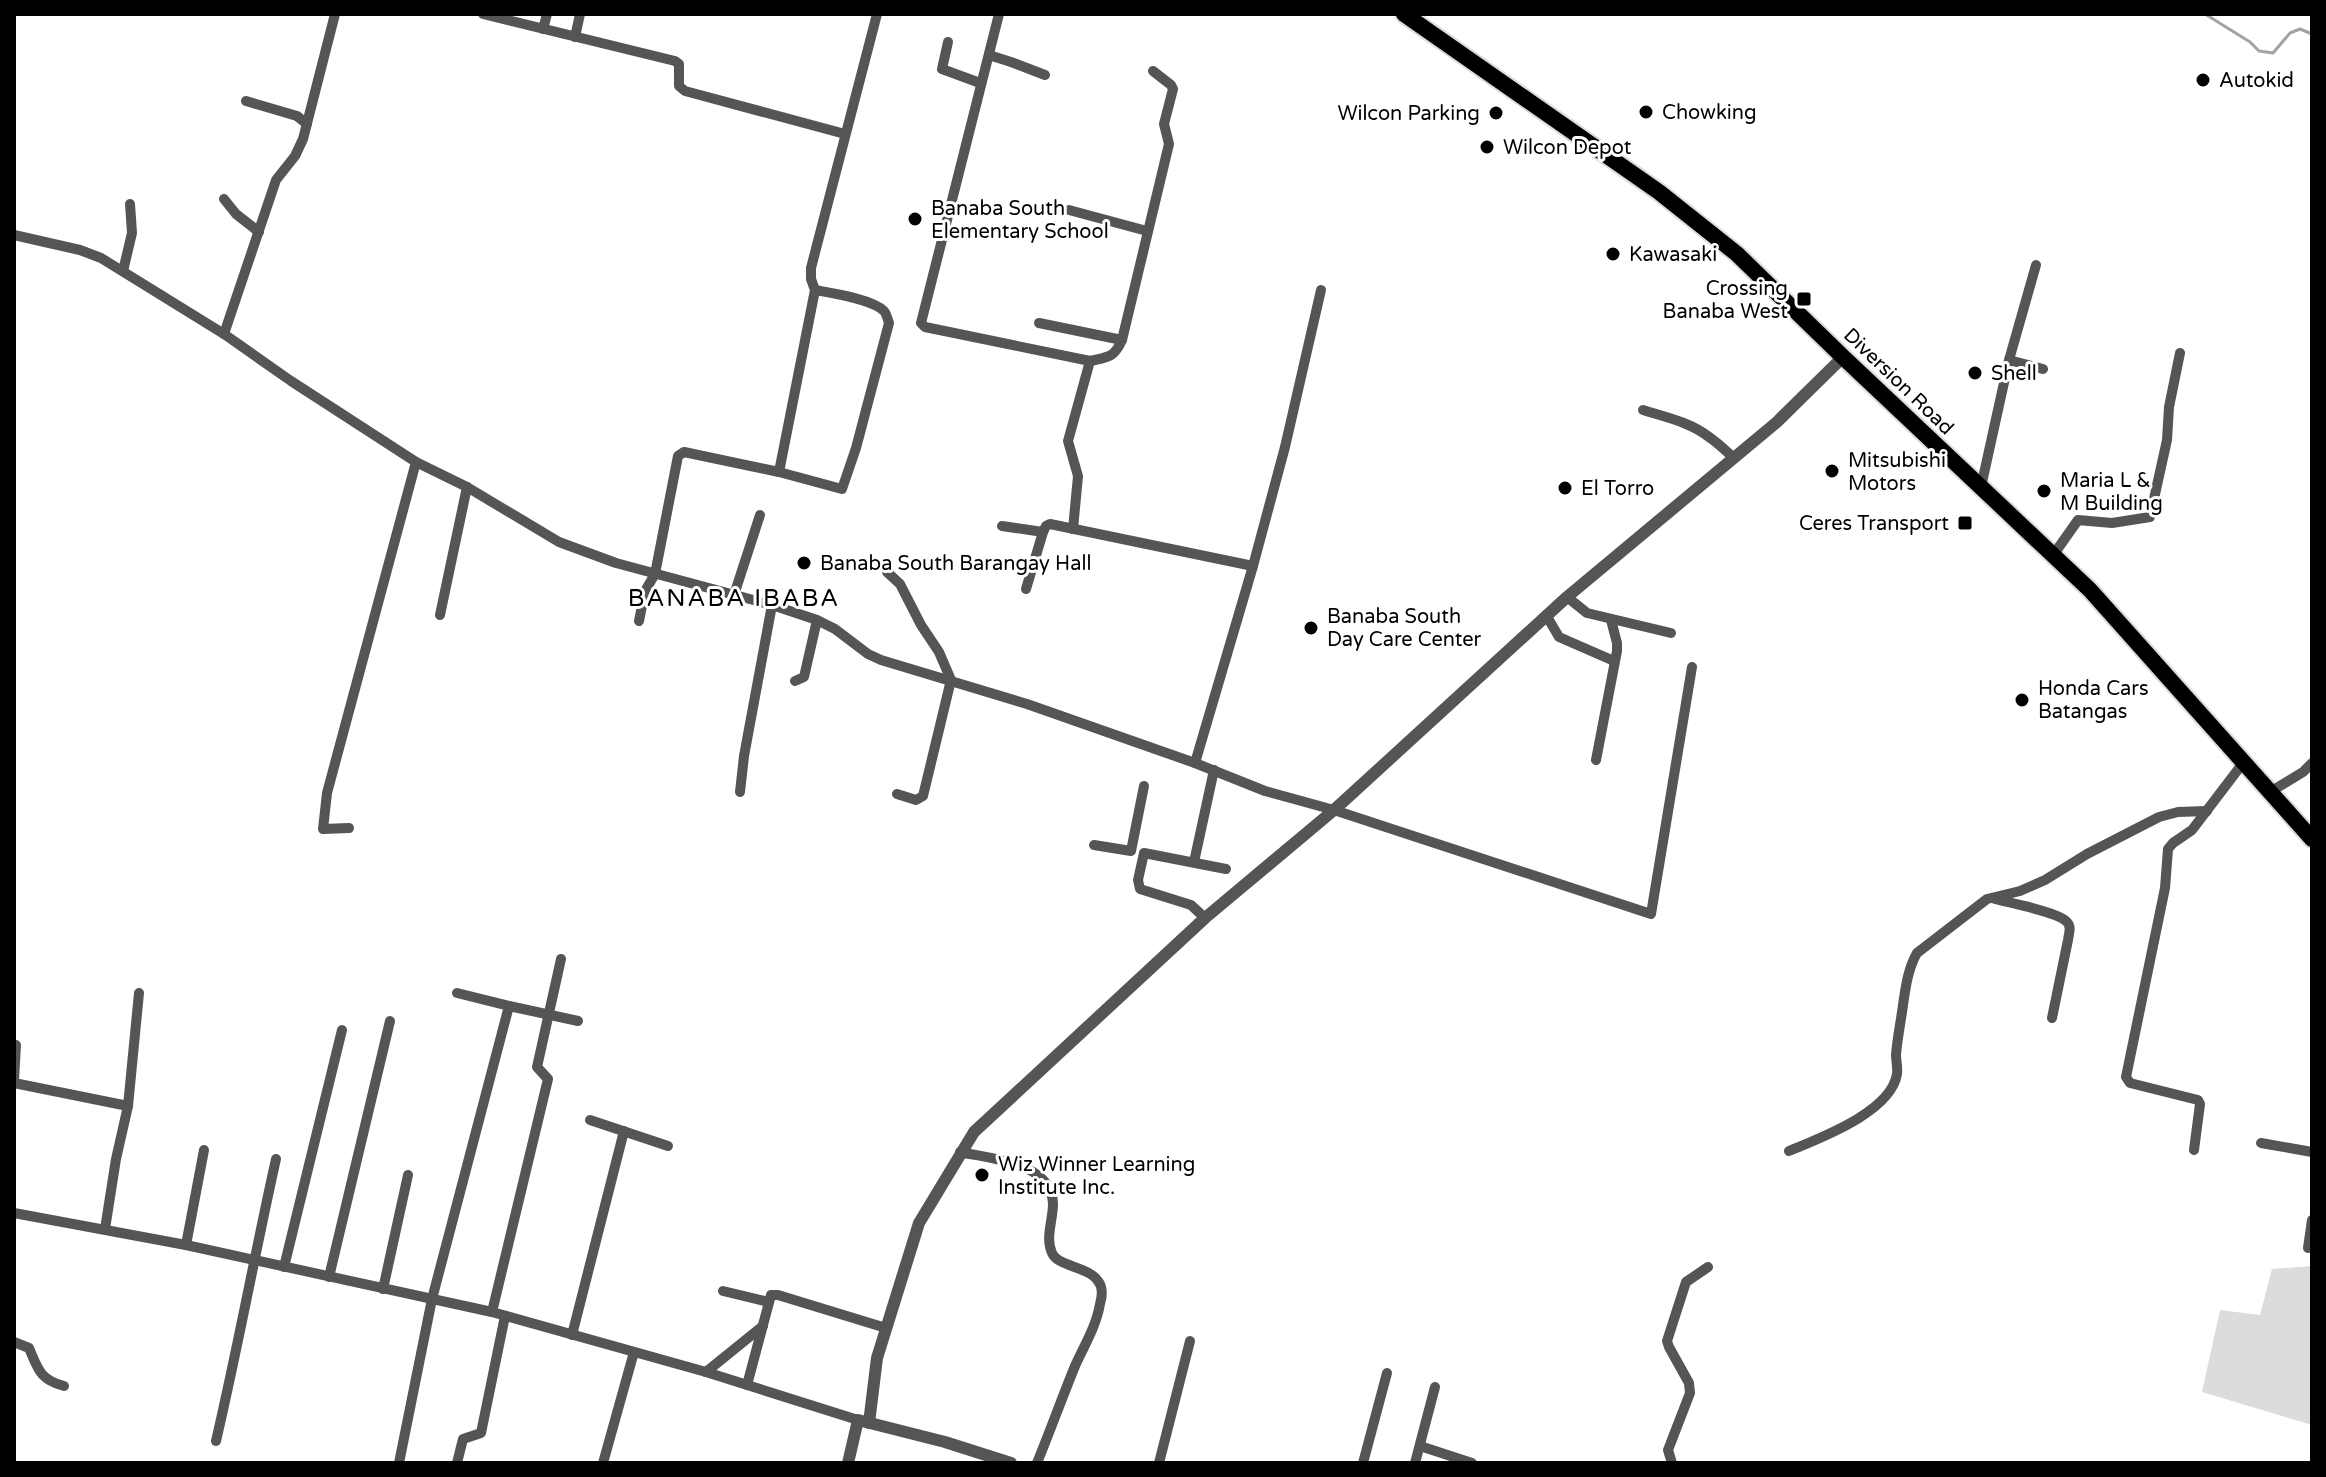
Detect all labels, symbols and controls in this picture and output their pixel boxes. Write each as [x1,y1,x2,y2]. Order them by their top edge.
place label: Autokid [2219,69,2294,93]
marker: Autokid [2194,71,2212,89]
place label: Chowking [1662,101,1757,125]
place label: Wilcon Parking [1337,102,1480,126]
marker: Chowking [1637,103,1655,121]
marker: Wilcon Parking [1487,104,1505,122]
place label: Wilcon Depot [1503,136,1632,160]
marker: Wilcon Depot [1478,138,1496,156]
place label: Banaba South Elementary School [931,197,1109,244]
marker: Banaba South Elementary School [906,210,924,228]
place label: Kawasaki [1629,243,1717,267]
marker: Kawasaki [1604,245,1622,263]
place label: Crossing Banaba West [1663,277,1788,324]
marker: Crossing Banaba West [1795,290,1813,308]
street label: Diversion Road [1838,323,1958,440]
place label: Shell [1991,362,2037,386]
marker: Shell [1966,364,1984,382]
place label: Mitsubishi Motors [1848,449,1946,496]
marker: Mitsubishi Motors [1823,462,1841,480]
place label: Maria L & M Building [2060,469,2163,516]
place label: El Torro [1581,477,1654,501]
marker: El Torro [1556,479,1574,497]
marker: Maria L & M Building [2035,482,2053,500]
place label: Ceres Transport [1799,512,1949,536]
marker: Ceres Transport [1956,514,1974,532]
place label: Banaba South Barangay Hall [820,552,1091,576]
marker: Banaba South Barangay Hall [795,554,813,572]
district label: BANABA IBABA [628,584,840,613]
place label: Banaba South Day Care Center [1327,605,1481,652]
marker: Banaba South Day Care Center [1302,619,1320,637]
place label: Honda Cars Batangas [2038,677,2149,724]
marker: Honda Cars Batangas [2013,691,2031,709]
place label: Wiz Winner Learning Institute Inc. [998,1153,1195,1200]
marker: Wiz Winner Learning Institute Inc. [973,1166,991,1184]

